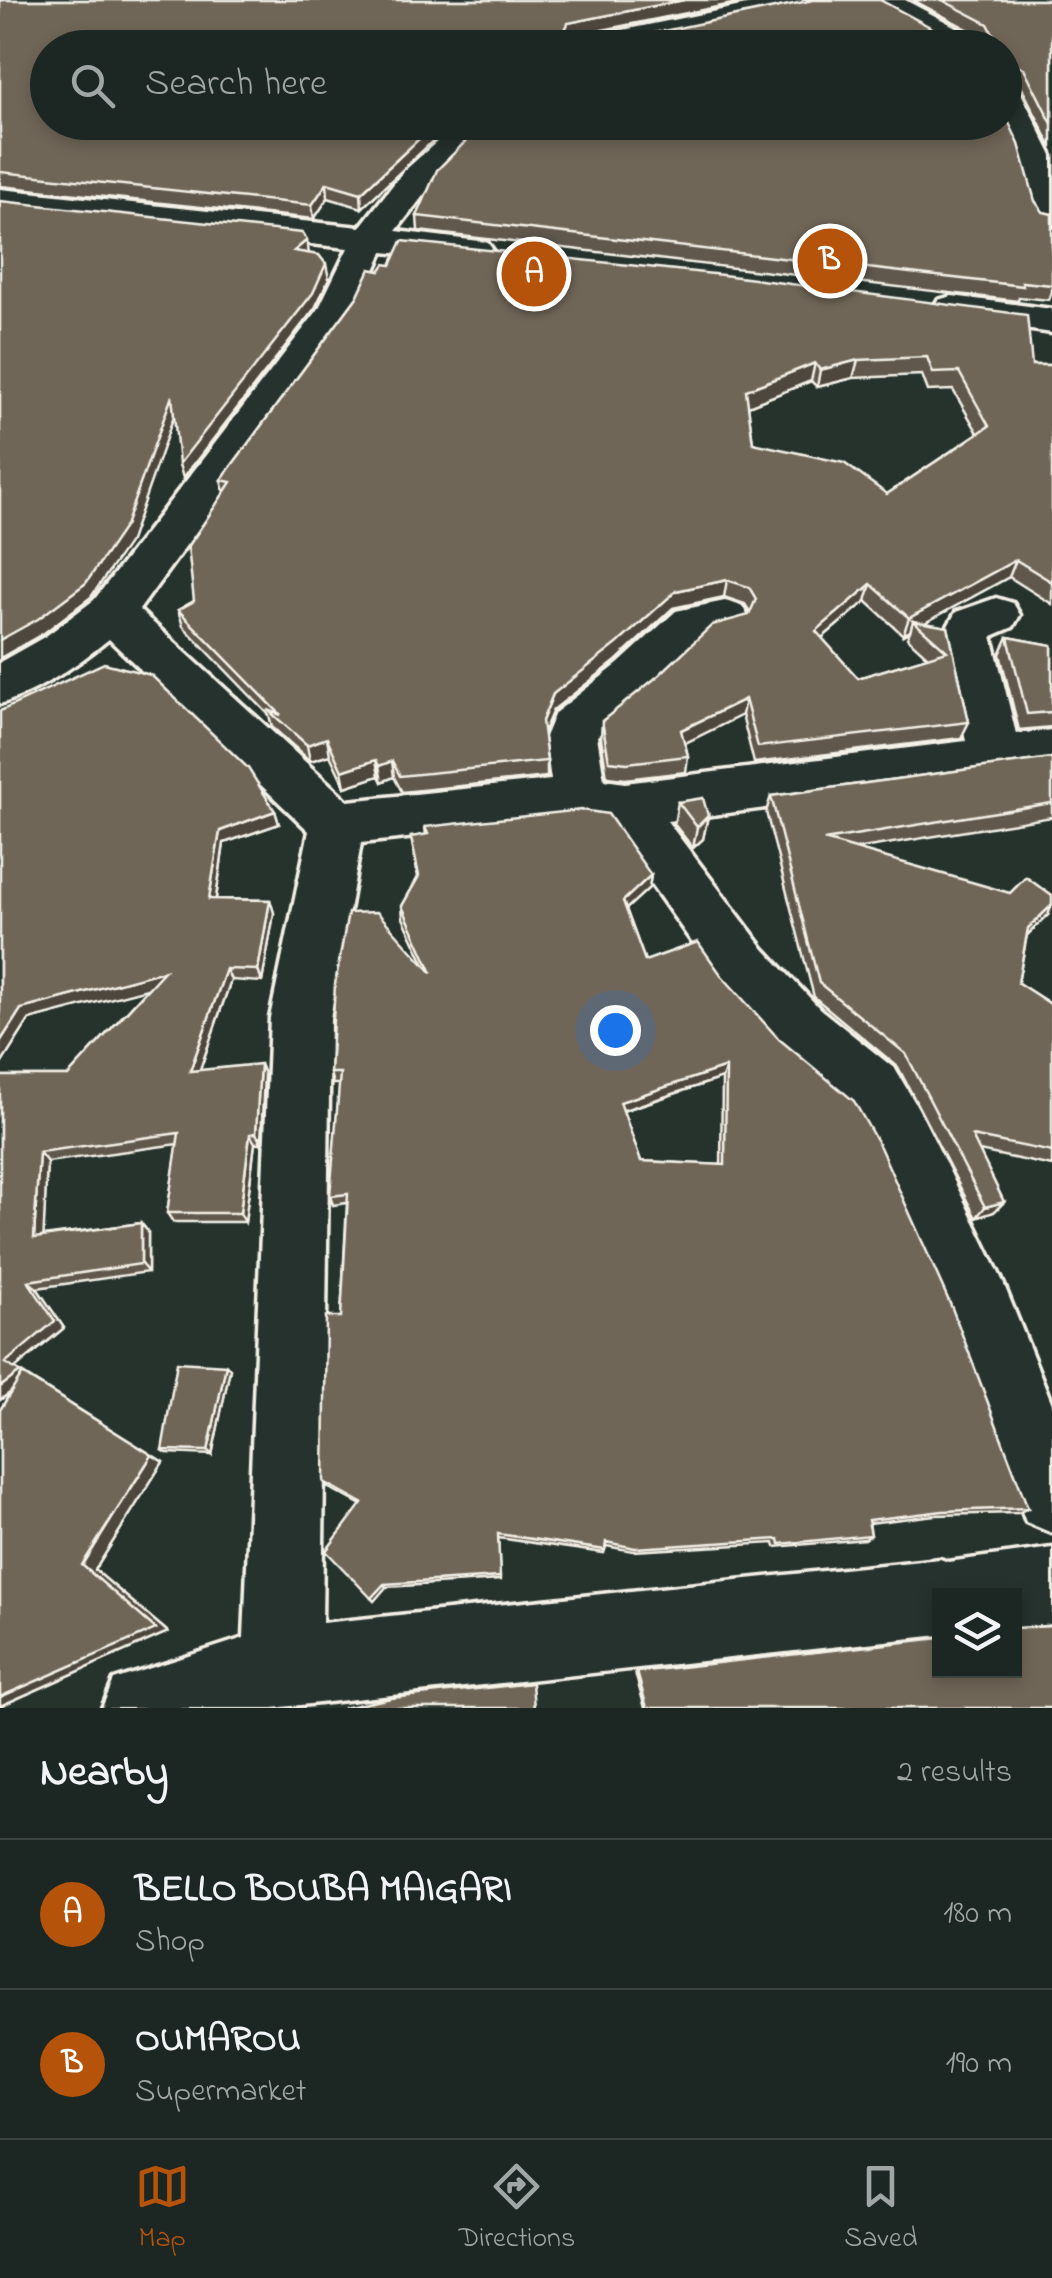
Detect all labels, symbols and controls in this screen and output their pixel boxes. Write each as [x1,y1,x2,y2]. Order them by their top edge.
search box [30,30,1022,140]
text: Search here [145,57,327,113]
icon: search [65,58,120,113]
pin: B [798,224,862,298]
pin: A [502,236,566,312]
your location [590,1005,641,1056]
map controls [932,1588,1022,1678]
button: layers [932,1588,1022,1678]
text: Nearby [40,1743,168,1804]
text: 2 results [897,1750,1012,1797]
text: BELLO BOUBA MAIGARI [135,1863,512,1919]
text: A [63,1891,82,1938]
text: 180 m [943,1891,1012,1938]
text: Shop [135,1919,205,1966]
text: OUMAROU [135,2013,301,2069]
text: B [62,2041,83,2088]
text: 190 m [946,2041,1012,2088]
text: Supermarket [135,2069,307,2116]
tab: Map [135,2159,190,2260]
tab: Directions [459,2159,575,2260]
tab: Saved [844,2159,917,2260]

